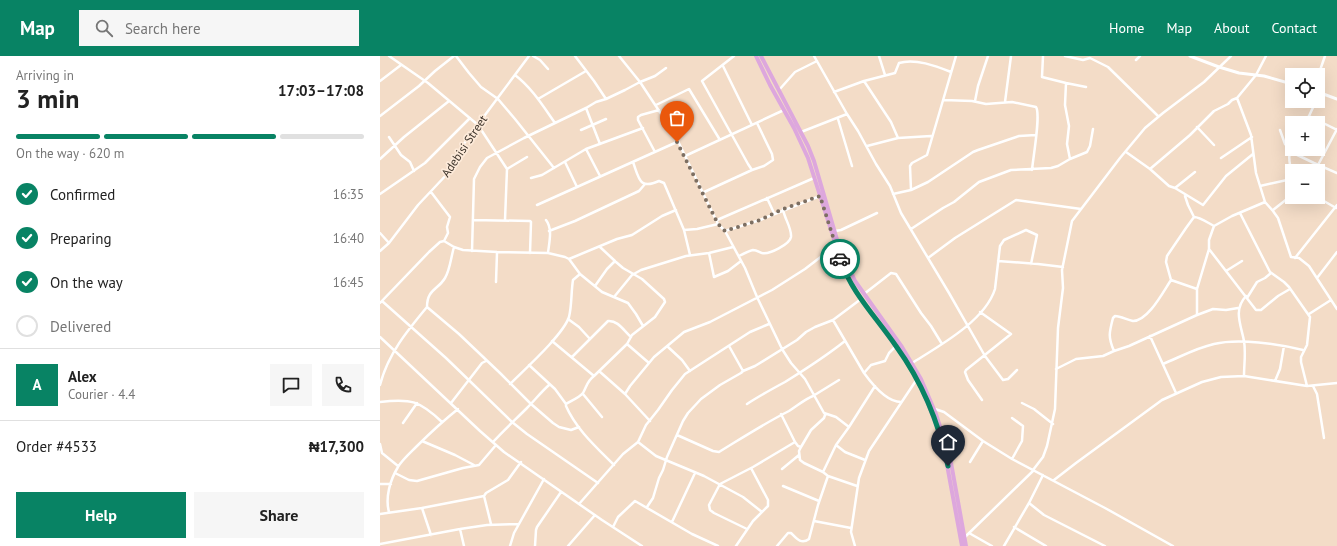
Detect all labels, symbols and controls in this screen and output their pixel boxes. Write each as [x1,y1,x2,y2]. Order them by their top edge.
search box [79,10,359,46]
text: Map [20,16,55,40]
icon: search [93,17,115,39]
text: Search here [125,19,201,38]
text: Home [1109,19,1144,37]
text: Map [1166,19,1192,37]
text: About [1214,19,1250,37]
text: Contact [1272,19,1317,37]
text: Arriving in [16,67,74,84]
map controls [1285,68,1325,204]
button: locate [1285,68,1325,108]
text: 17:03–17:08 [278,81,364,100]
text: 3 min [16,82,79,115]
pin [660,101,694,142]
icon: bag [666,107,688,129]
street label: Adebisi Street [438,112,490,180]
button: + [1285,116,1325,156]
text: On the way · 620 m [16,145,124,162]
button: − [1285,164,1325,204]
icon: check [16,183,38,205]
text: Confirmed [50,185,115,204]
text: 16:35 [333,186,364,203]
icon: check [16,227,38,249]
text: Preparing [50,229,112,248]
text: 16:40 [333,230,364,247]
courier [820,239,860,279]
icon: car [829,248,851,270]
icon: check [16,271,38,293]
text: On the way [50,273,123,292]
text: 16:45 [333,274,364,291]
text: Delivered [50,317,111,336]
button: chat [270,364,312,406]
button: phone [322,364,364,406]
text: Alex [68,367,97,386]
text: A [32,375,42,394]
text: Courier · 4.4 [68,386,135,403]
pin [931,425,965,466]
icon: home [937,431,959,453]
text: Order #4533 [16,437,97,456]
text: ₦17,300 [309,437,364,456]
button: Help [16,492,186,538]
button: Share [194,492,364,538]

